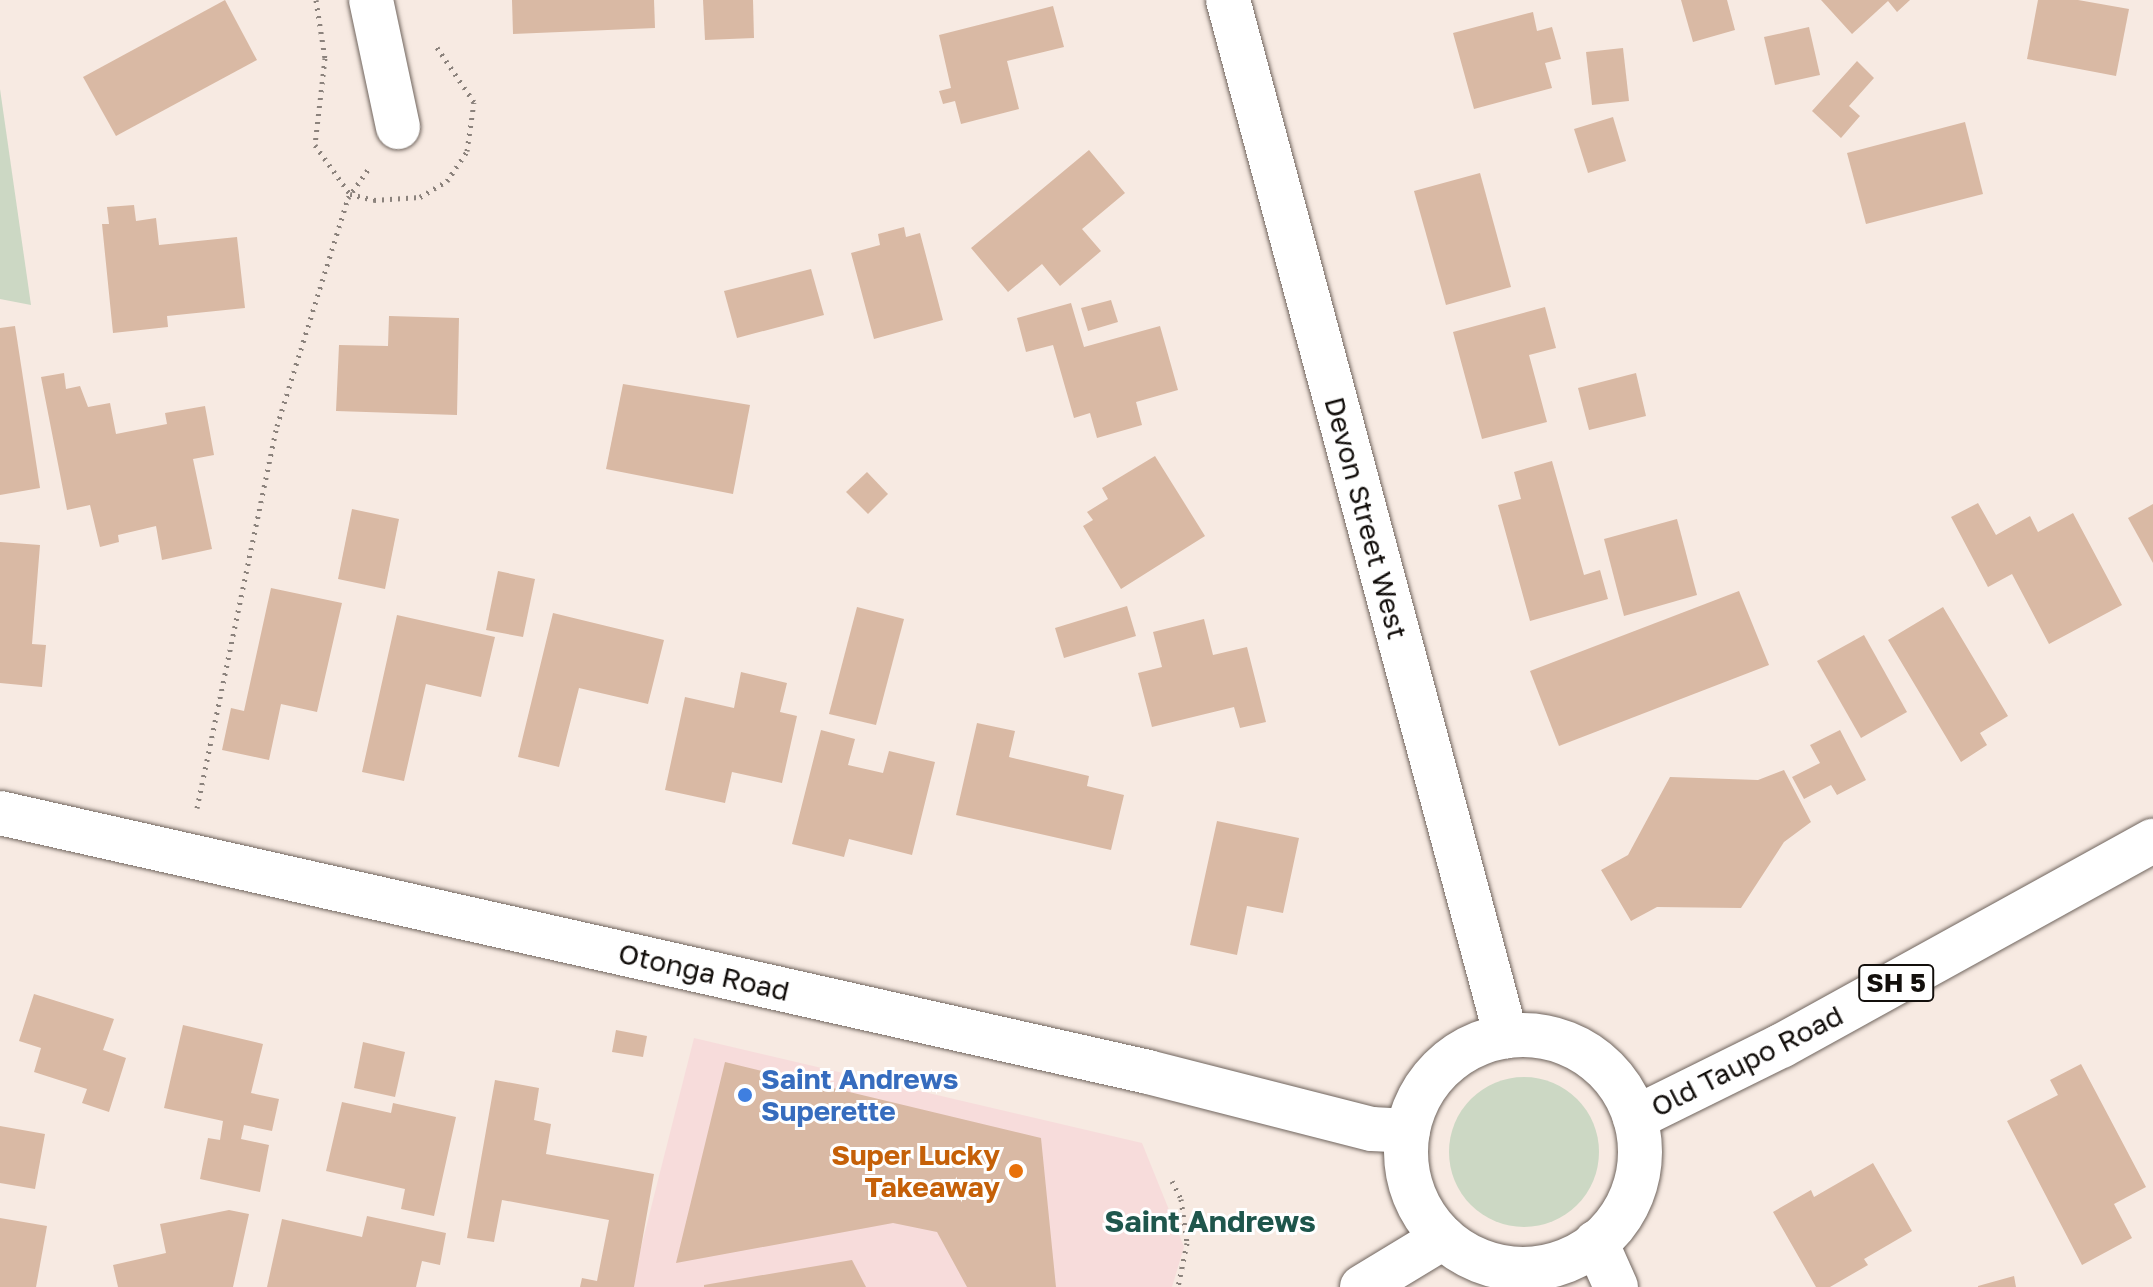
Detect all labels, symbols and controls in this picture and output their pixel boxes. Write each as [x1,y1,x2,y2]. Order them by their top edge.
street label: Devon Street West [1318,393,1414,643]
street label: Otonga Road [615,936,793,1008]
road number: SH 5 [1858,961,1934,1005]
street label: Old Taupo Road [1645,998,1849,1124]
place label: Saint Andrews Superette [761,1062,959,1128]
marker: Saint Andrews Superette [736,1086,754,1104]
place label: Super Lucky Takeaway [831,1138,1000,1204]
marker: Super Lucky Takeaway [1007,1162,1025,1180]
district label: Saint Andrews [1104,1203,1316,1239]

